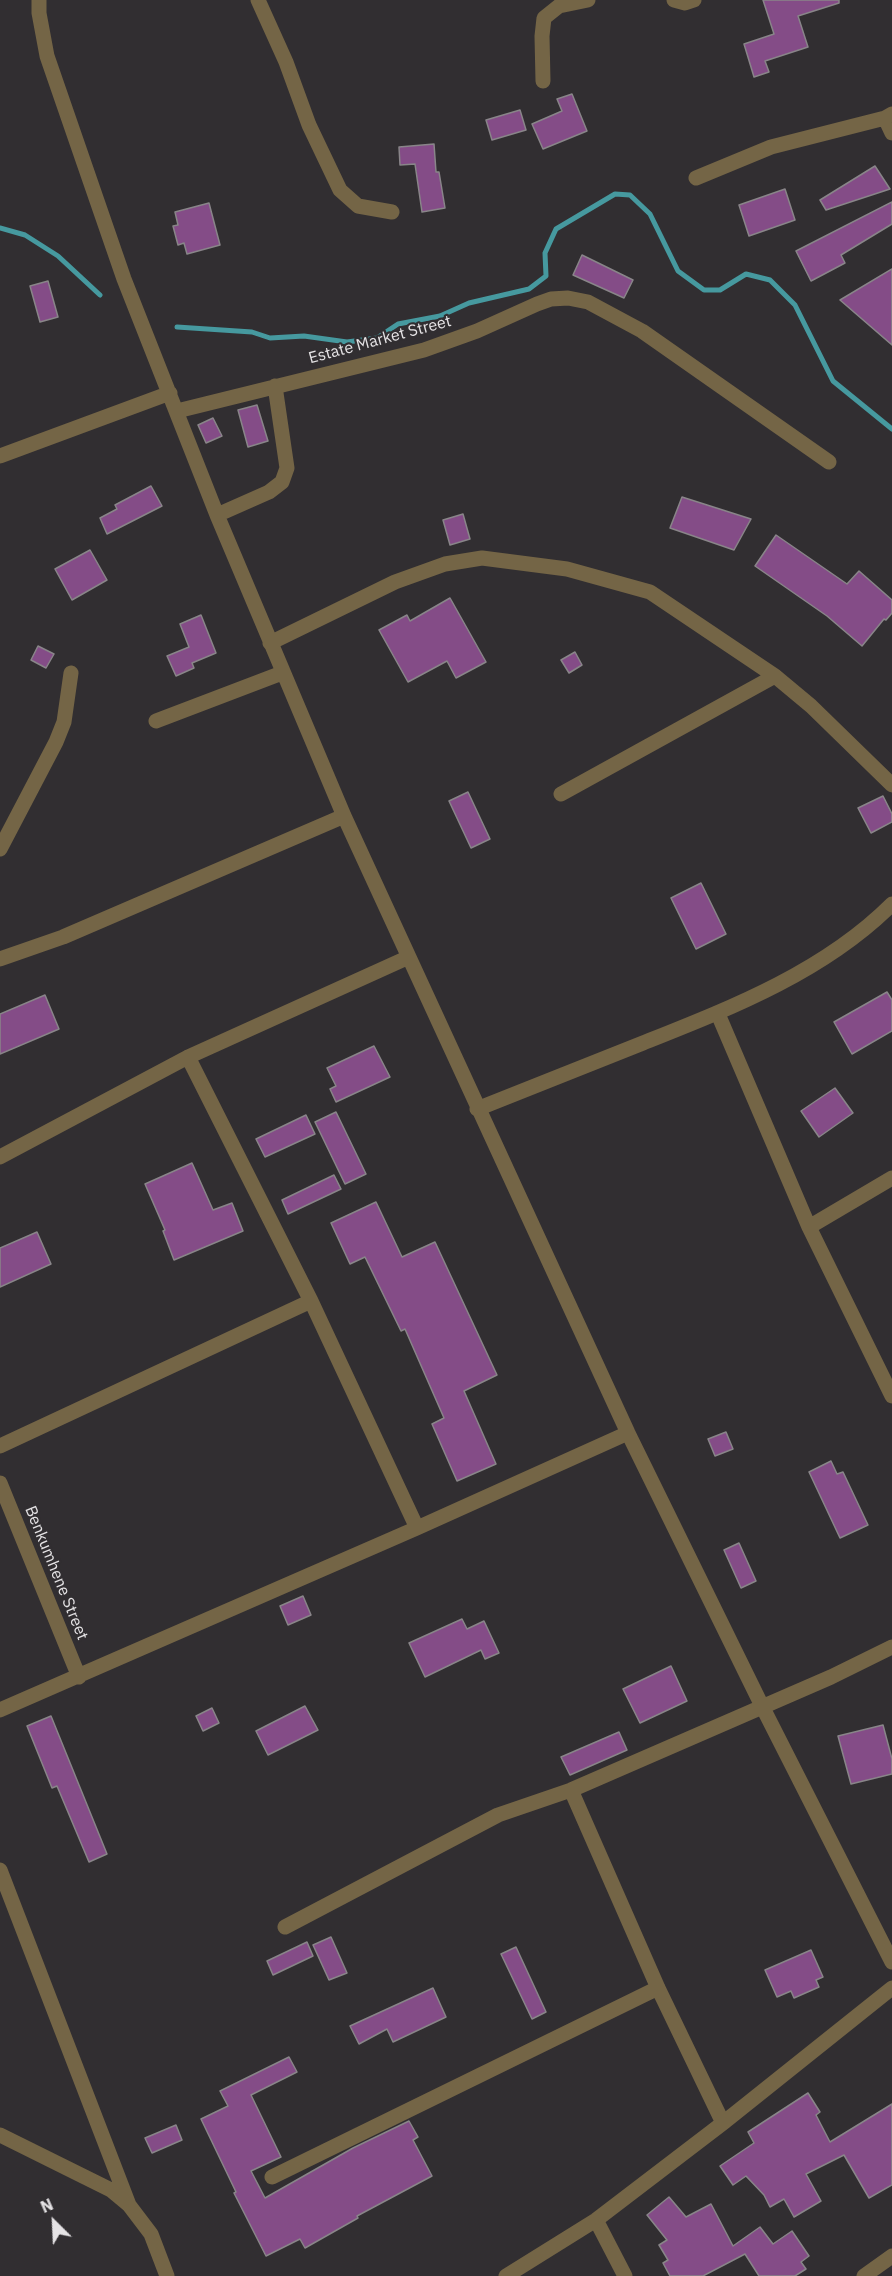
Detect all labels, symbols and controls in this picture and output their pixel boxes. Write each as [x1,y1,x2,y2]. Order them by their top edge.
street label: Estate Market Street [307,312,453,368]
street label: Benkumhene Street [20,1503,92,1643]
north arrow [24,2192,84,2252]
text: N [37,2194,56,2217]

